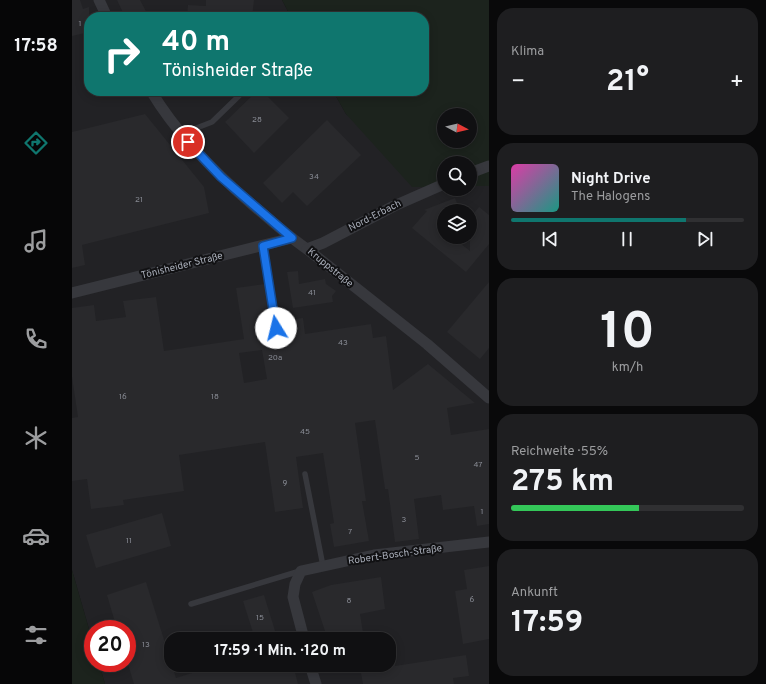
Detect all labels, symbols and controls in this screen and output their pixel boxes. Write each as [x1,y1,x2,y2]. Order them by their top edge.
house number: 1 [79,19,81,29]
text: 40 m [162,25,230,61]
icon: right [96,28,148,80]
text: 17:58 [14,35,58,58]
text: Klima [511,44,544,60]
text: Tönisheider Straße [162,60,313,83]
text: 21° [606,64,649,101]
text: − [511,69,525,96]
text: + [730,69,744,96]
north arrow [437,108,477,148]
map controls [437,108,477,244]
house number: 28 [252,115,262,125]
pin [171,125,205,159]
icon: directions [22,129,50,157]
icon: arrive [177,131,199,153]
button: search [437,156,477,196]
text: Night Drive [571,170,651,189]
house number: 34 [309,172,319,182]
text: The Halogens [571,189,650,205]
house number: 21 [135,195,143,205]
street label: Nord-Erbach [346,197,404,235]
button: layers [437,204,477,244]
icon: music [22,227,50,255]
icon: previous [539,228,561,250]
icon: pause [616,228,638,250]
icon: next [694,228,716,250]
street label: Kruppstraße [305,246,355,290]
street label: Tönisheider Straße [140,250,224,282]
house number: 41 [308,288,316,298]
text: 10 [600,301,655,367]
position arrow [255,307,297,349]
icon: phone [22,325,50,353]
house number: 43 [338,338,348,348]
house number: 20a [268,353,282,363]
text: km/h [612,360,643,376]
house number: 16 [119,392,127,402]
house number: 18 [211,392,219,402]
icon: climate [22,424,50,452]
house number: 45 [300,427,310,437]
text: Reichweite · 55% [511,444,608,460]
house number: 5 [415,453,420,463]
house number: 47 [473,460,483,470]
text: 275 km [511,464,614,501]
house number: 9 [283,478,288,488]
house number: 1 [481,507,483,517]
house number: 3 [402,515,407,525]
icon: car [22,522,50,550]
house number: 7 [348,527,352,537]
house number: 11 [126,536,132,546]
street label: Robert-Bosch-Straße [347,542,443,568]
text: Ankunft [511,585,558,601]
house number: 6 [470,595,475,605]
house number: 8 [347,596,352,606]
text: 17:59 [511,605,583,642]
house number: 15 [256,613,264,623]
speed limit sign: 20 [84,620,136,672]
icon: filters [22,621,50,649]
house number: 13 [142,640,150,650]
text: 17:59 · 1 Min. · 120 m [214,642,346,661]

